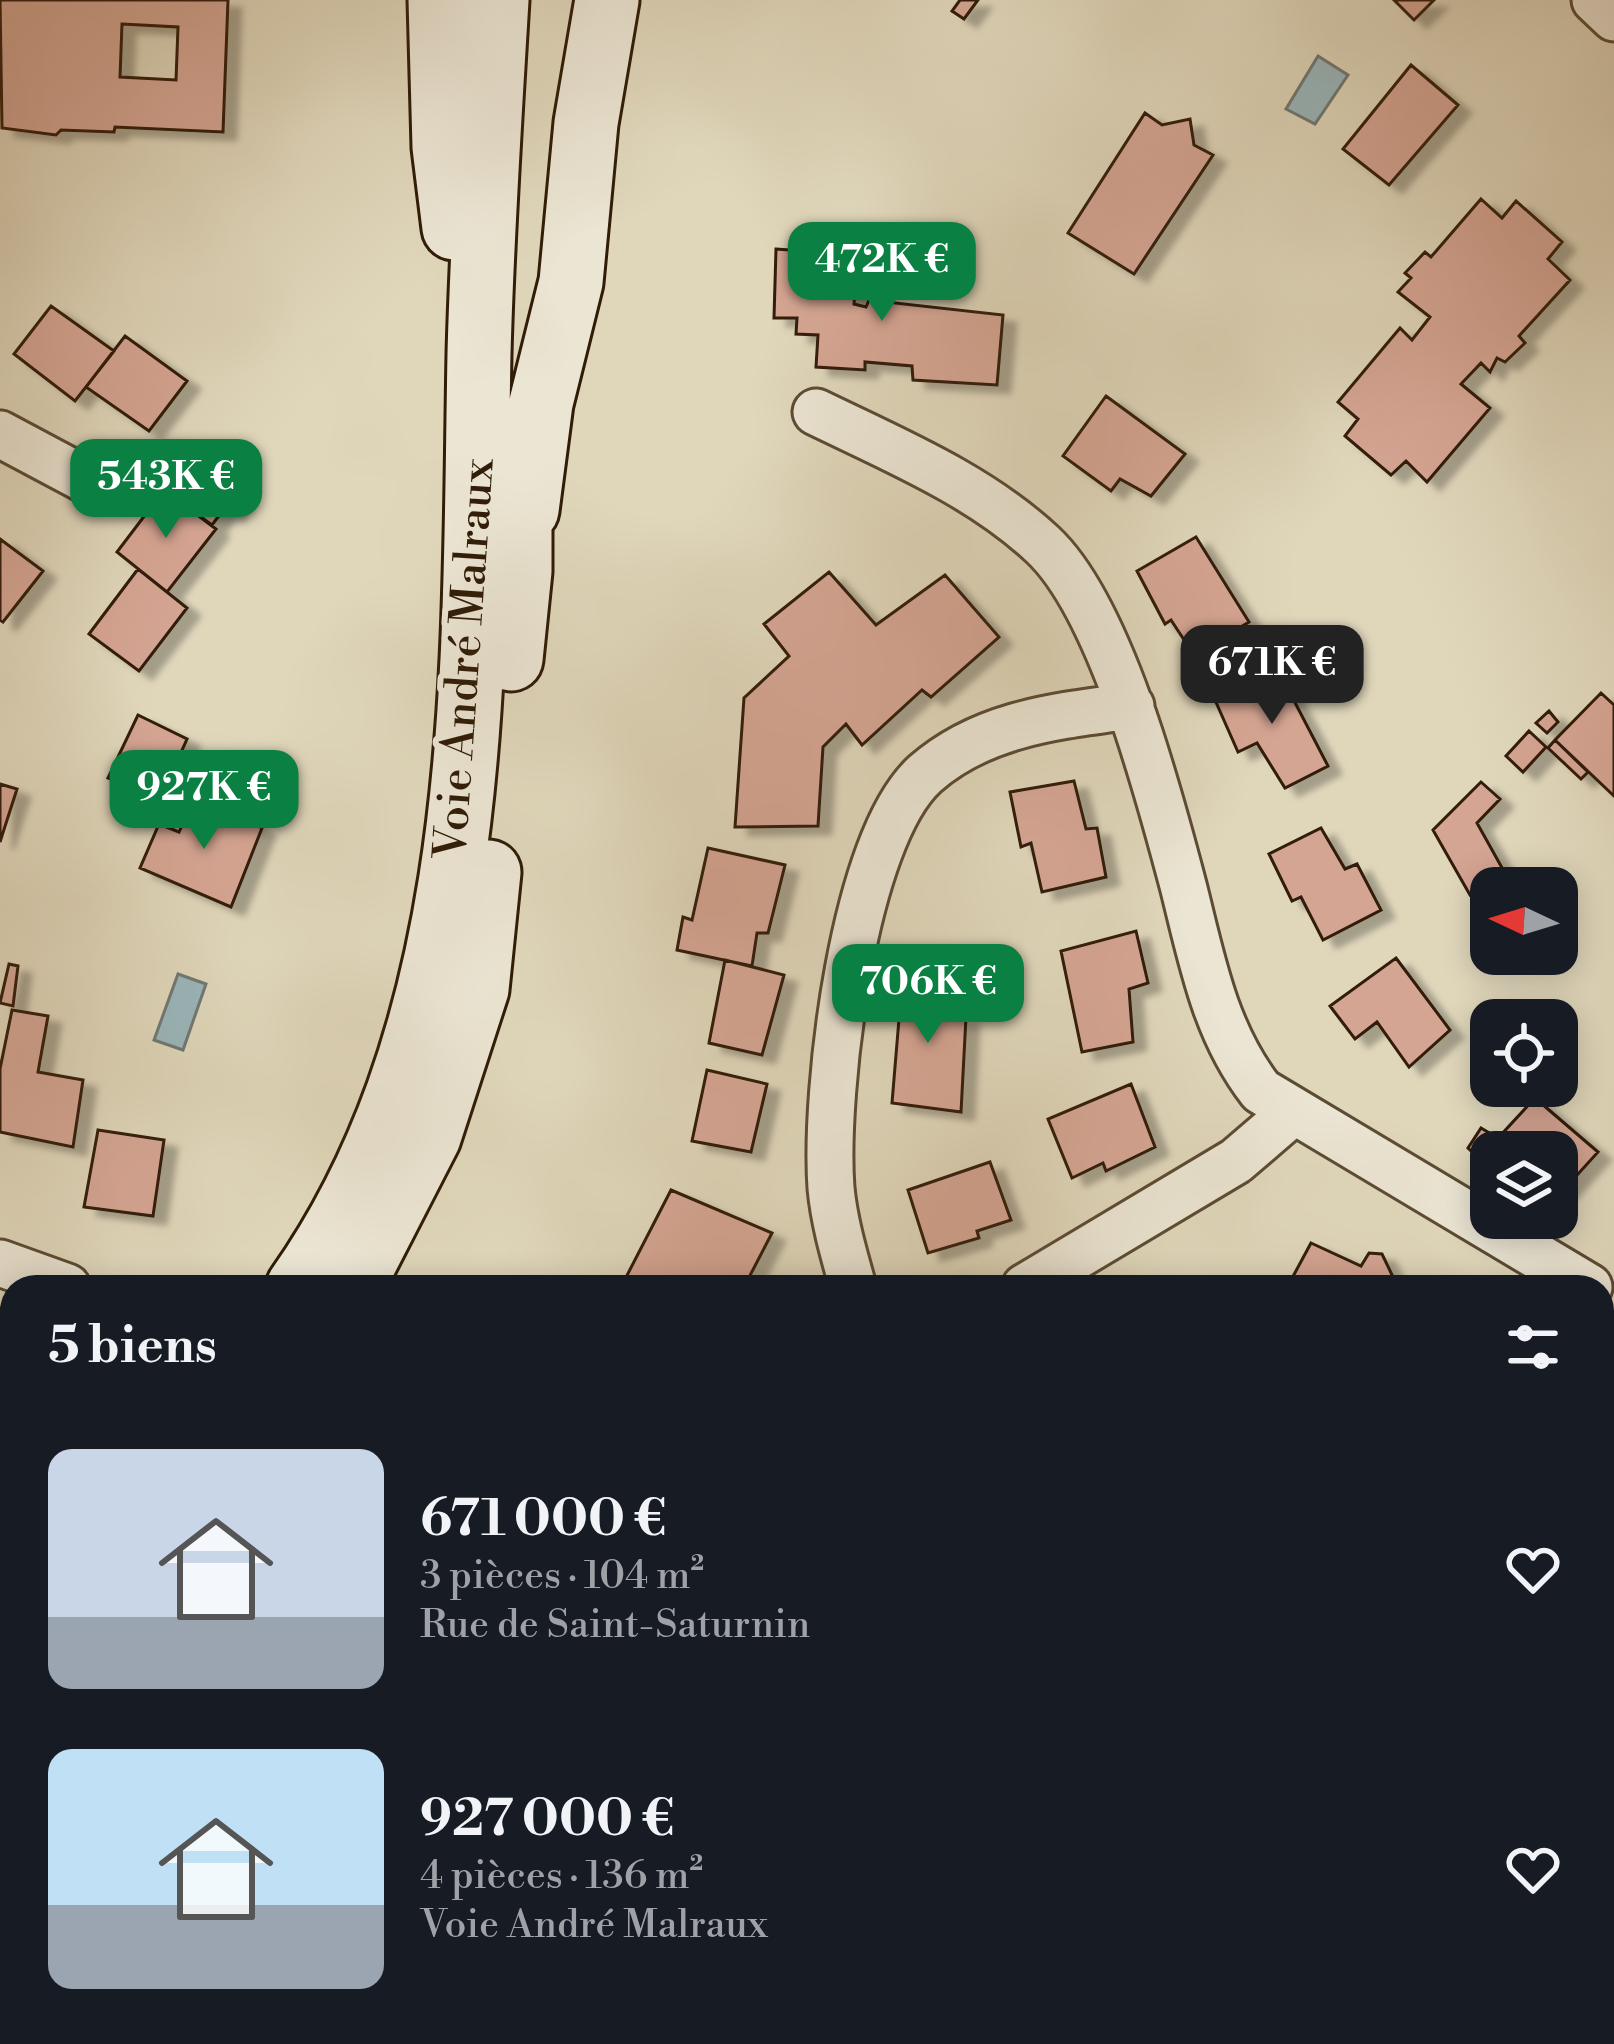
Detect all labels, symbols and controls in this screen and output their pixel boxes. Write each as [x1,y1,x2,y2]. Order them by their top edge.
pin: 472K € [784,222,980,324]
text: 472K € [815,236,949,285]
pin: 543K € [68,439,264,541]
text: 543K € [97,453,235,502]
street label: Voie André Malraux [423,456,508,862]
pin: 671K € [1174,625,1370,727]
text: 671K € [1208,639,1336,688]
pin: 927K € [106,750,302,852]
text: 927K € [137,764,271,813]
north arrow [1470,867,1578,975]
map controls [1470,867,1578,1239]
pin: 706K € [830,944,1026,1046]
text: 706K € [859,958,997,1007]
button: locate [1470,999,1578,1107]
button: layers [1470,1131,1578,1239]
icon: filters [1500,1314,1566,1380]
text: 5 biens [48,1315,217,1379]
text: 671 000 € [420,1488,666,1552]
icon: home [144,1497,288,1641]
icon: heart [1500,1536,1566,1602]
text: 3 pièces · 104 m² [420,1552,704,1601]
text: Rue de Saint-Saturnin [420,1601,810,1650]
text: 927 000 € [420,1788,674,1852]
icon: home [144,1797,288,1941]
icon: heart [1500,1836,1566,1902]
text: 4 pièces · 136 m² [420,1852,703,1901]
text: Voie André Malraux [420,1901,768,1950]

